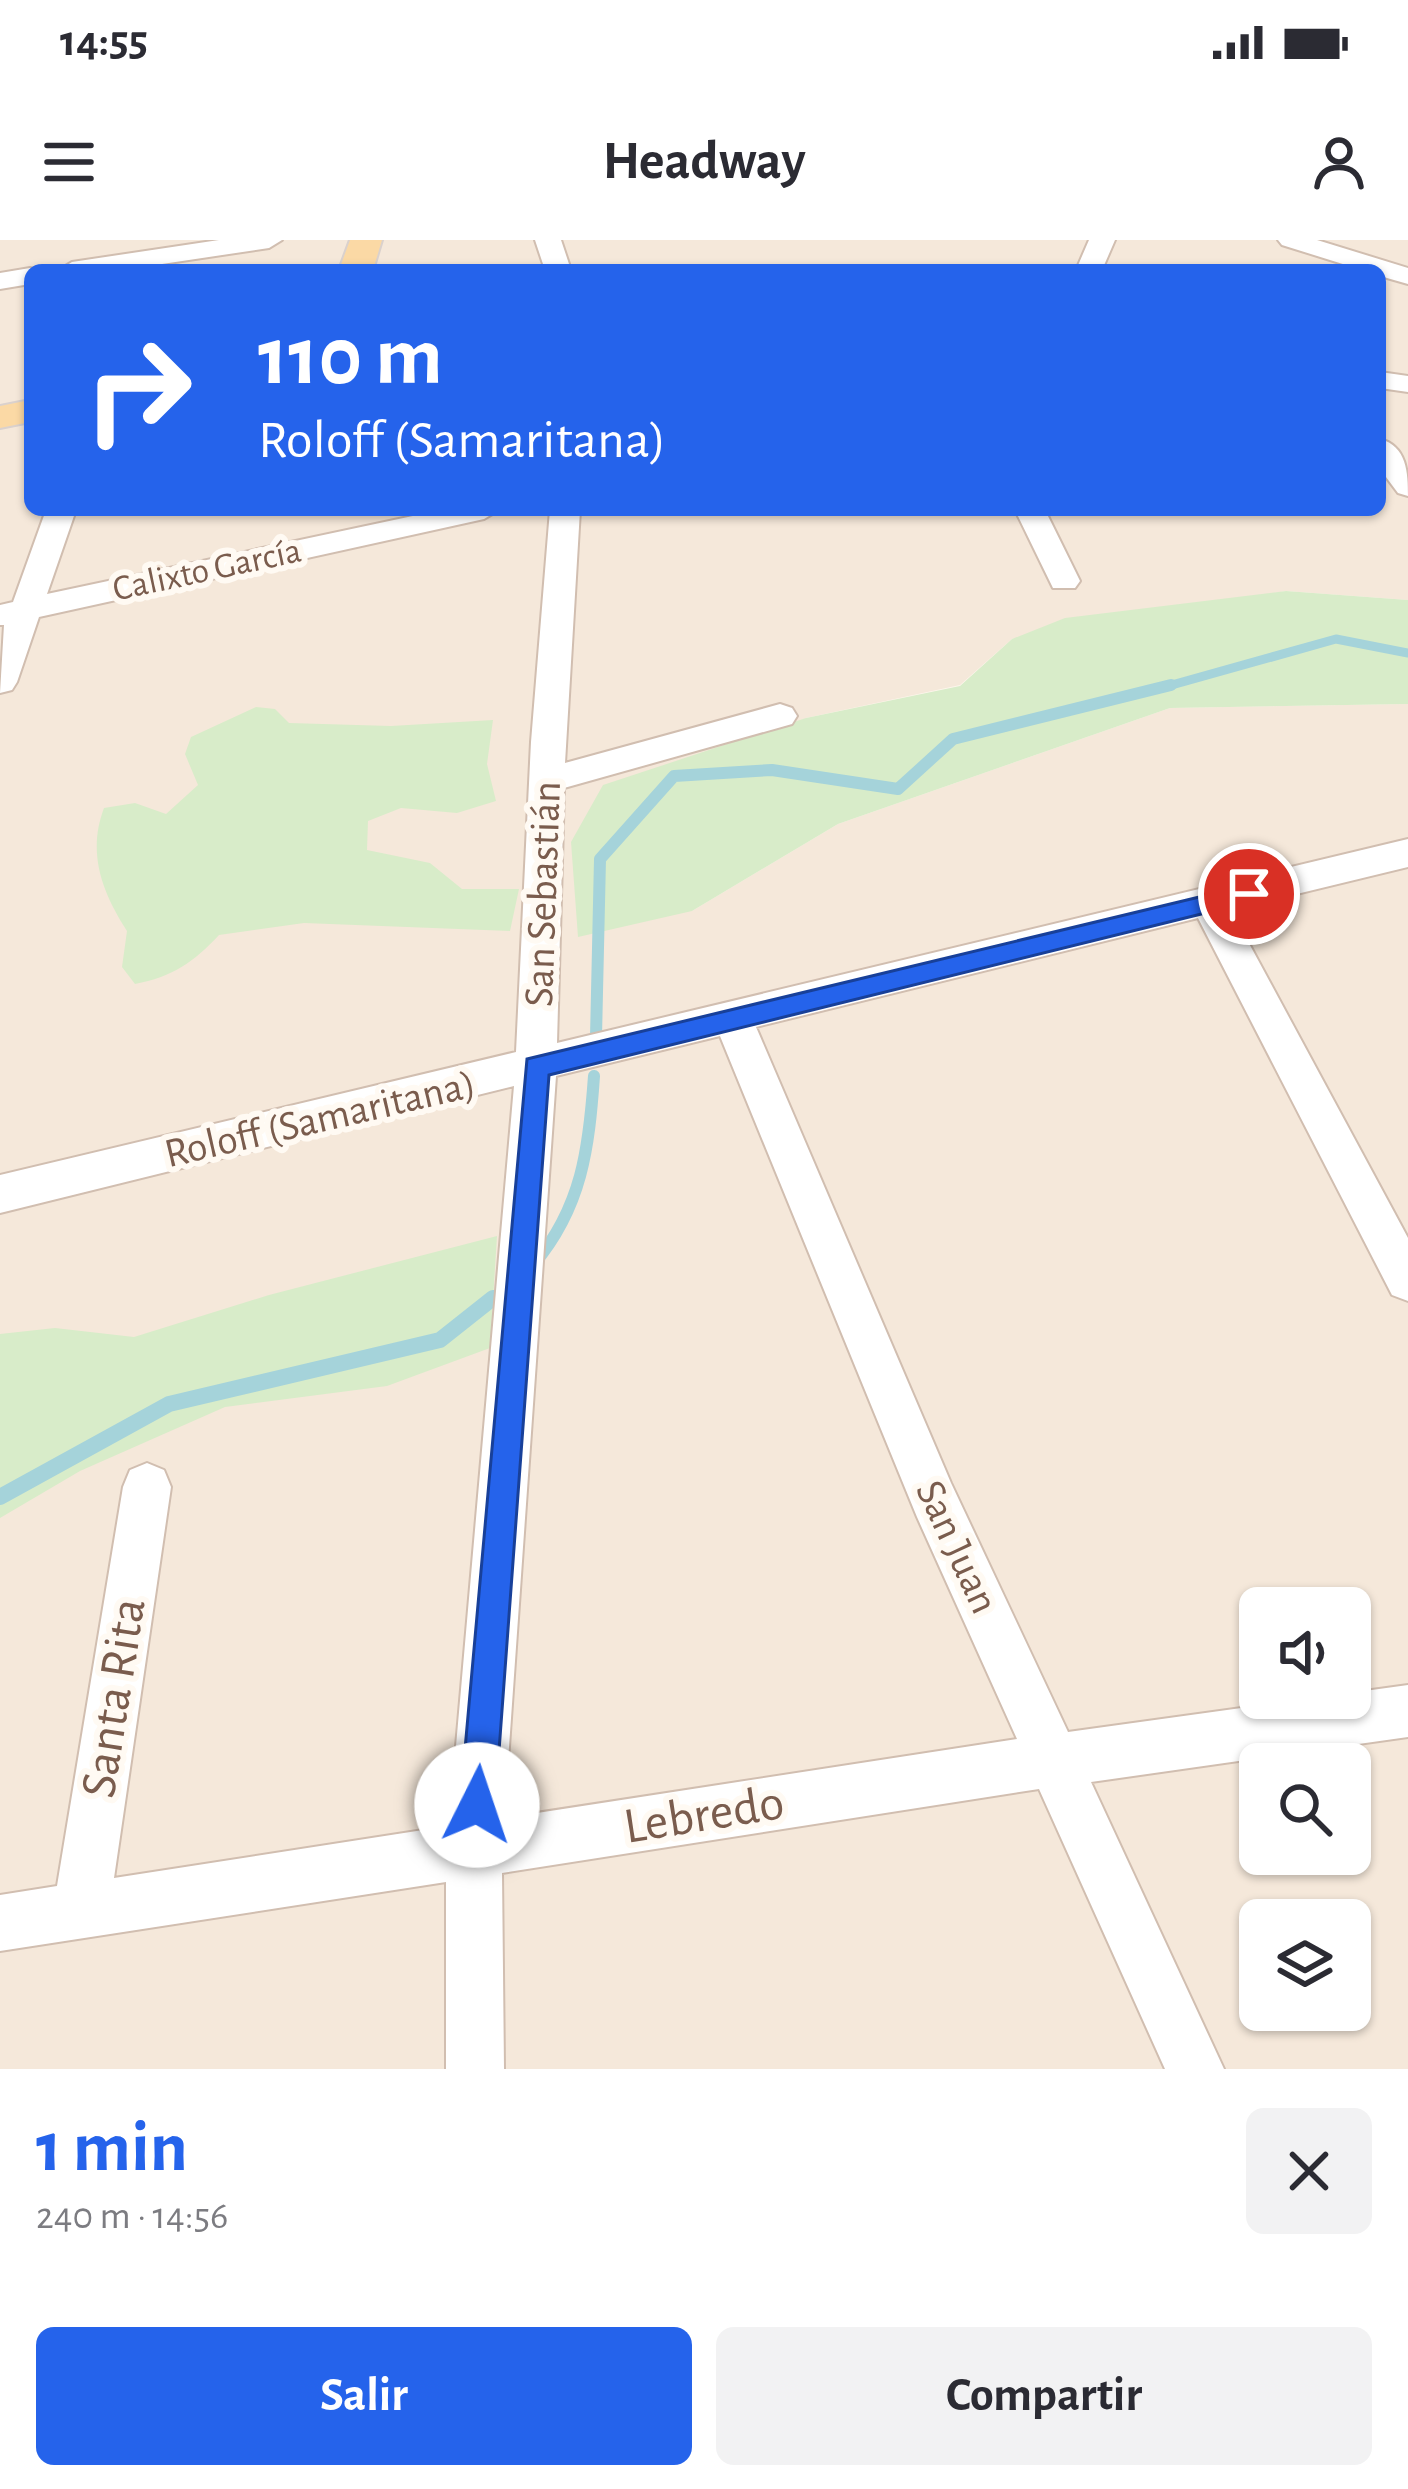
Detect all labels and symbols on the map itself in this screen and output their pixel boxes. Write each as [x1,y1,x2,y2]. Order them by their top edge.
street label: Calixto García [110,532,304,608]
street label: San Sebastián [518,780,568,1008]
pin [1198,843,1300,945]
street label: Roloff (Samaritana) [161,1063,479,1175]
street label: San Juan [908,1474,1006,1620]
street label: Santa Rita [73,1595,155,1801]
position arrow [414,1742,540,1868]
street label: Lebredo [620,1777,788,1853]

